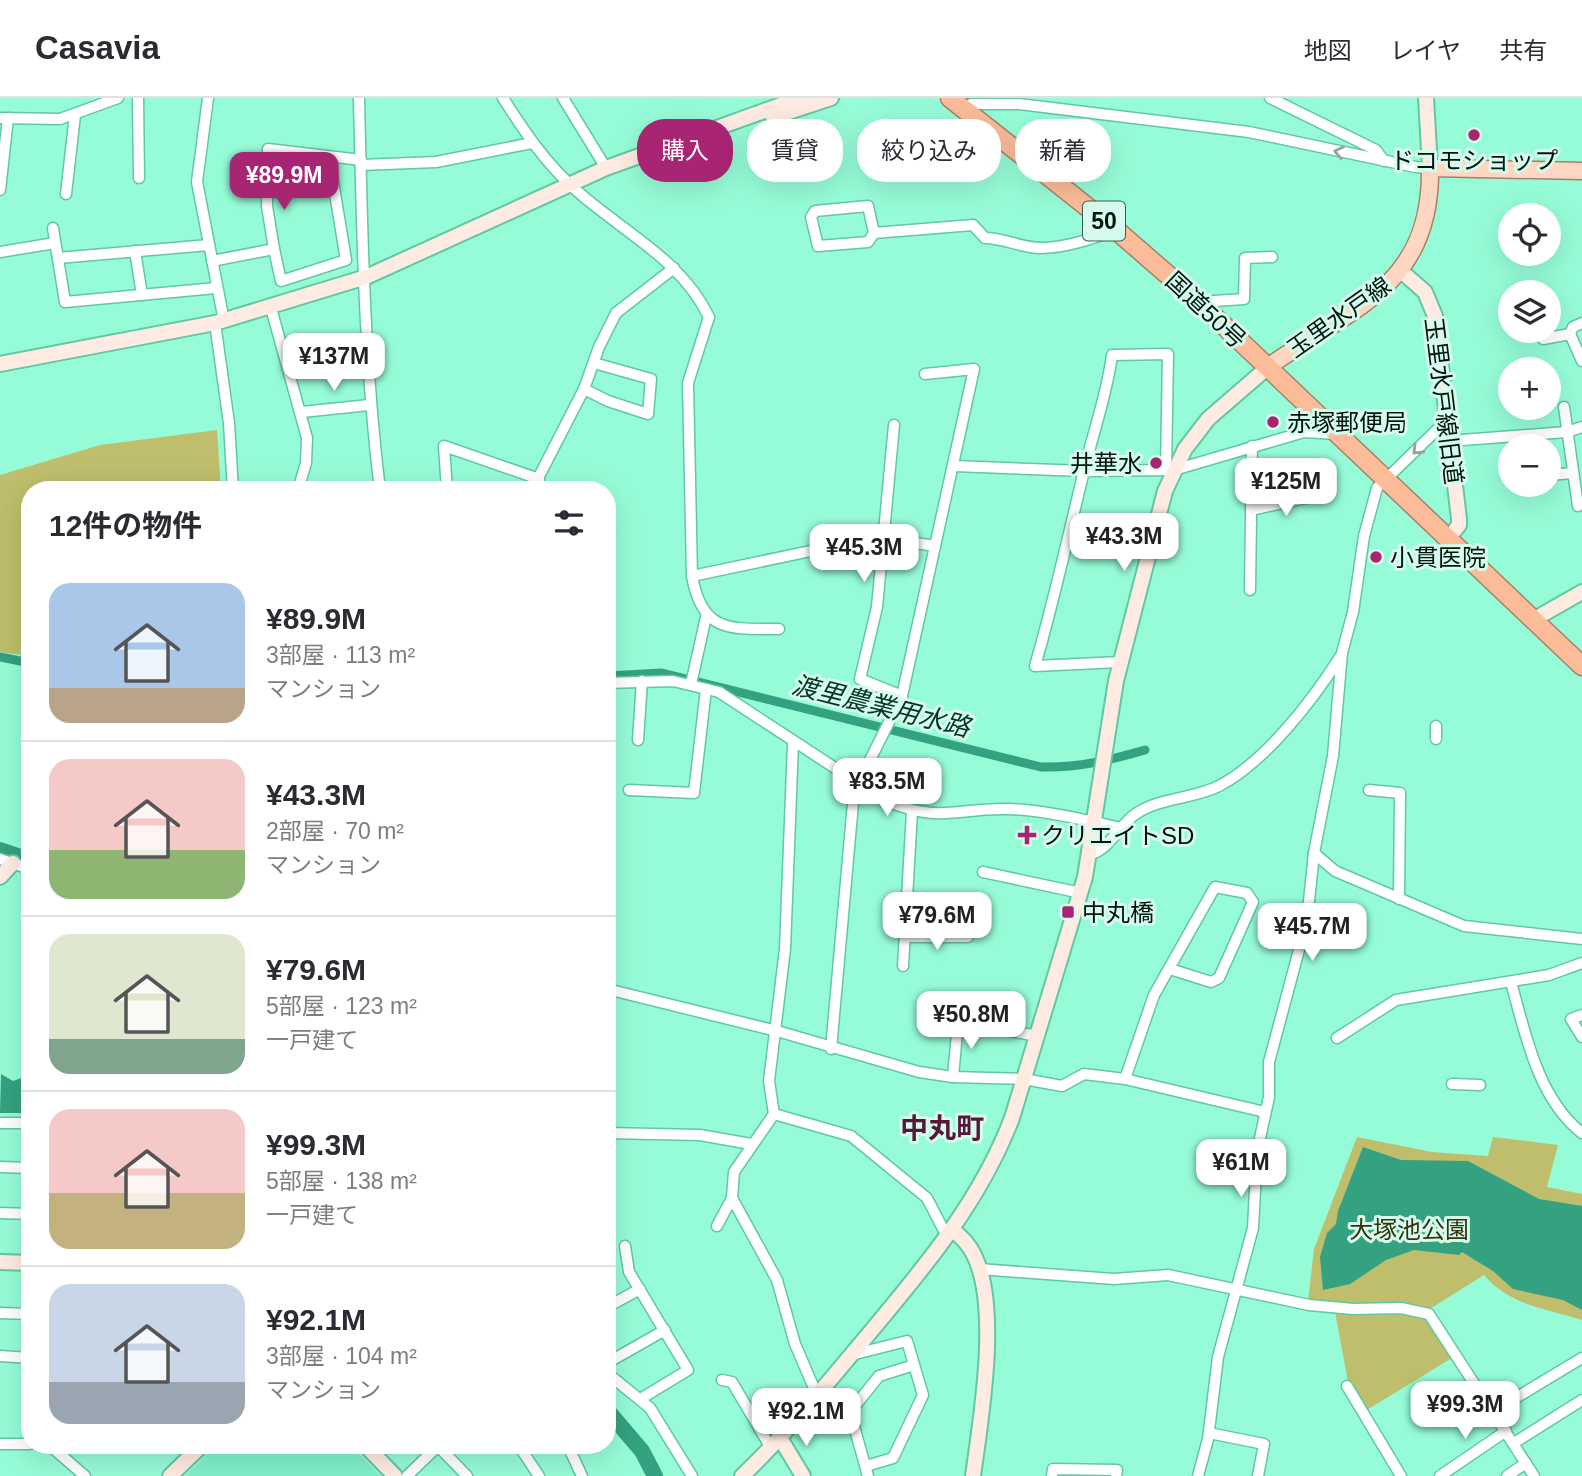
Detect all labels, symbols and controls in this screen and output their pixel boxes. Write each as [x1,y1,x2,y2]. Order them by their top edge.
text: Casavia [35,29,160,66]
text: 地図 [1304,37,1352,64]
text: レイヤ [1390,37,1461,64]
text: 共有 [1499,37,1547,64]
chip: 購入 [637,119,733,182]
chip: 賃貸 [747,119,843,182]
chip: 絞り込み [857,119,1001,182]
chip: 新着 [1015,119,1111,182]
marker: ドコモショップ [1466,127,1482,143]
one-way arrow [1333,145,1345,160]
place label: ドコモショップ [1390,147,1558,174]
pin: ¥89.9M [227,152,341,212]
text: ¥89.9M [246,162,322,188]
road number: 50 [1083,202,1125,240]
map controls [1498,203,1561,497]
button: locate [1498,203,1561,266]
street label: 国道50号 [1161,266,1251,354]
street label: 玉里水戸線 [1282,272,1396,362]
button: layers [1498,280,1561,343]
street label: 玉里水戸線旧道 [1420,316,1468,486]
pin: ¥137M [285,334,383,393]
text: ¥137M [299,343,369,369]
button: + [1498,357,1561,420]
place label: 赤塚郵便局 [1287,409,1407,436]
marker: 赤塚郵便局 [1265,414,1281,430]
button: − [1498,434,1561,497]
one-way arrow [1412,442,1425,455]
place label: 井華水 [1070,450,1142,477]
marker: 井華水 [1148,455,1164,471]
pin: ¥125M [1237,458,1335,518]
text: ¥125M [1251,468,1321,494]
icon: filters [550,504,588,542]
text: 12件の物件 [49,509,202,542]
pin: ¥43.3M [1067,514,1181,573]
text: ¥43.3M [1086,523,1162,549]
pin: ¥45.3M [807,524,921,584]
text: ¥45.3M [826,534,902,560]
place label: 小貫医院 [1390,544,1486,571]
marker: 小貫医院 [1368,549,1384,565]
text: ¥89.9M [266,602,366,635]
icon: home [105,611,189,695]
text: 3部屋 · 113 m² [266,642,415,668]
water label: 渡里農業用水路 [789,669,975,743]
text: マンション [266,676,381,702]
pin: ¥83.5M [830,758,944,818]
text: ¥83.5M [849,768,925,794]
text: ¥43.3M [266,778,366,811]
icon: home [105,787,189,871]
text: 2部屋 · 70 m² [266,818,404,844]
place label: クリエイトSD [1041,822,1194,849]
marker: クリエイトSD [1019,827,1035,843]
text: マンション [266,852,381,878]
pin: ¥79.6M [880,892,994,952]
place label: 中丸橋 [1082,899,1154,926]
text: ¥79.6M [899,902,975,928]
marker: 中丸橋 [1060,904,1076,920]
pin: ¥45.7M [1255,904,1369,963]
text: ¥45.7M [1274,913,1350,939]
text: ¥79.6M [266,953,366,986]
icon: home [105,962,189,1046]
pin: ¥50.8M [914,992,1028,1051]
text: 5部屋 · 123 m² [266,993,417,1019]
text: ¥50.8M [933,1001,1009,1027]
text: 一戸建て [266,1027,358,1053]
district label: 中丸町 [900,1113,984,1144]
text: ¥99.3M [266,1128,366,1161]
icon: home [105,1137,189,1221]
pin: ¥61M [1200,1140,1282,1199]
text: ¥61M [1212,1149,1270,1175]
text: 5部屋 · 138 m² [266,1168,417,1194]
text: 一戸建て [266,1202,358,1228]
park label: 大塚池公園 [1349,1216,1469,1243]
text: ¥92.1M [266,1303,366,1336]
icon: home [105,1312,189,1396]
text: 3部屋 · 104 m² [266,1343,417,1369]
text: マンション [266,1377,381,1403]
pin: ¥99.3M [1408,1382,1522,1441]
pin: ¥92.1M [749,1388,863,1448]
text: ¥99.3M [1427,1391,1503,1417]
text: ¥92.1M [768,1398,844,1424]

